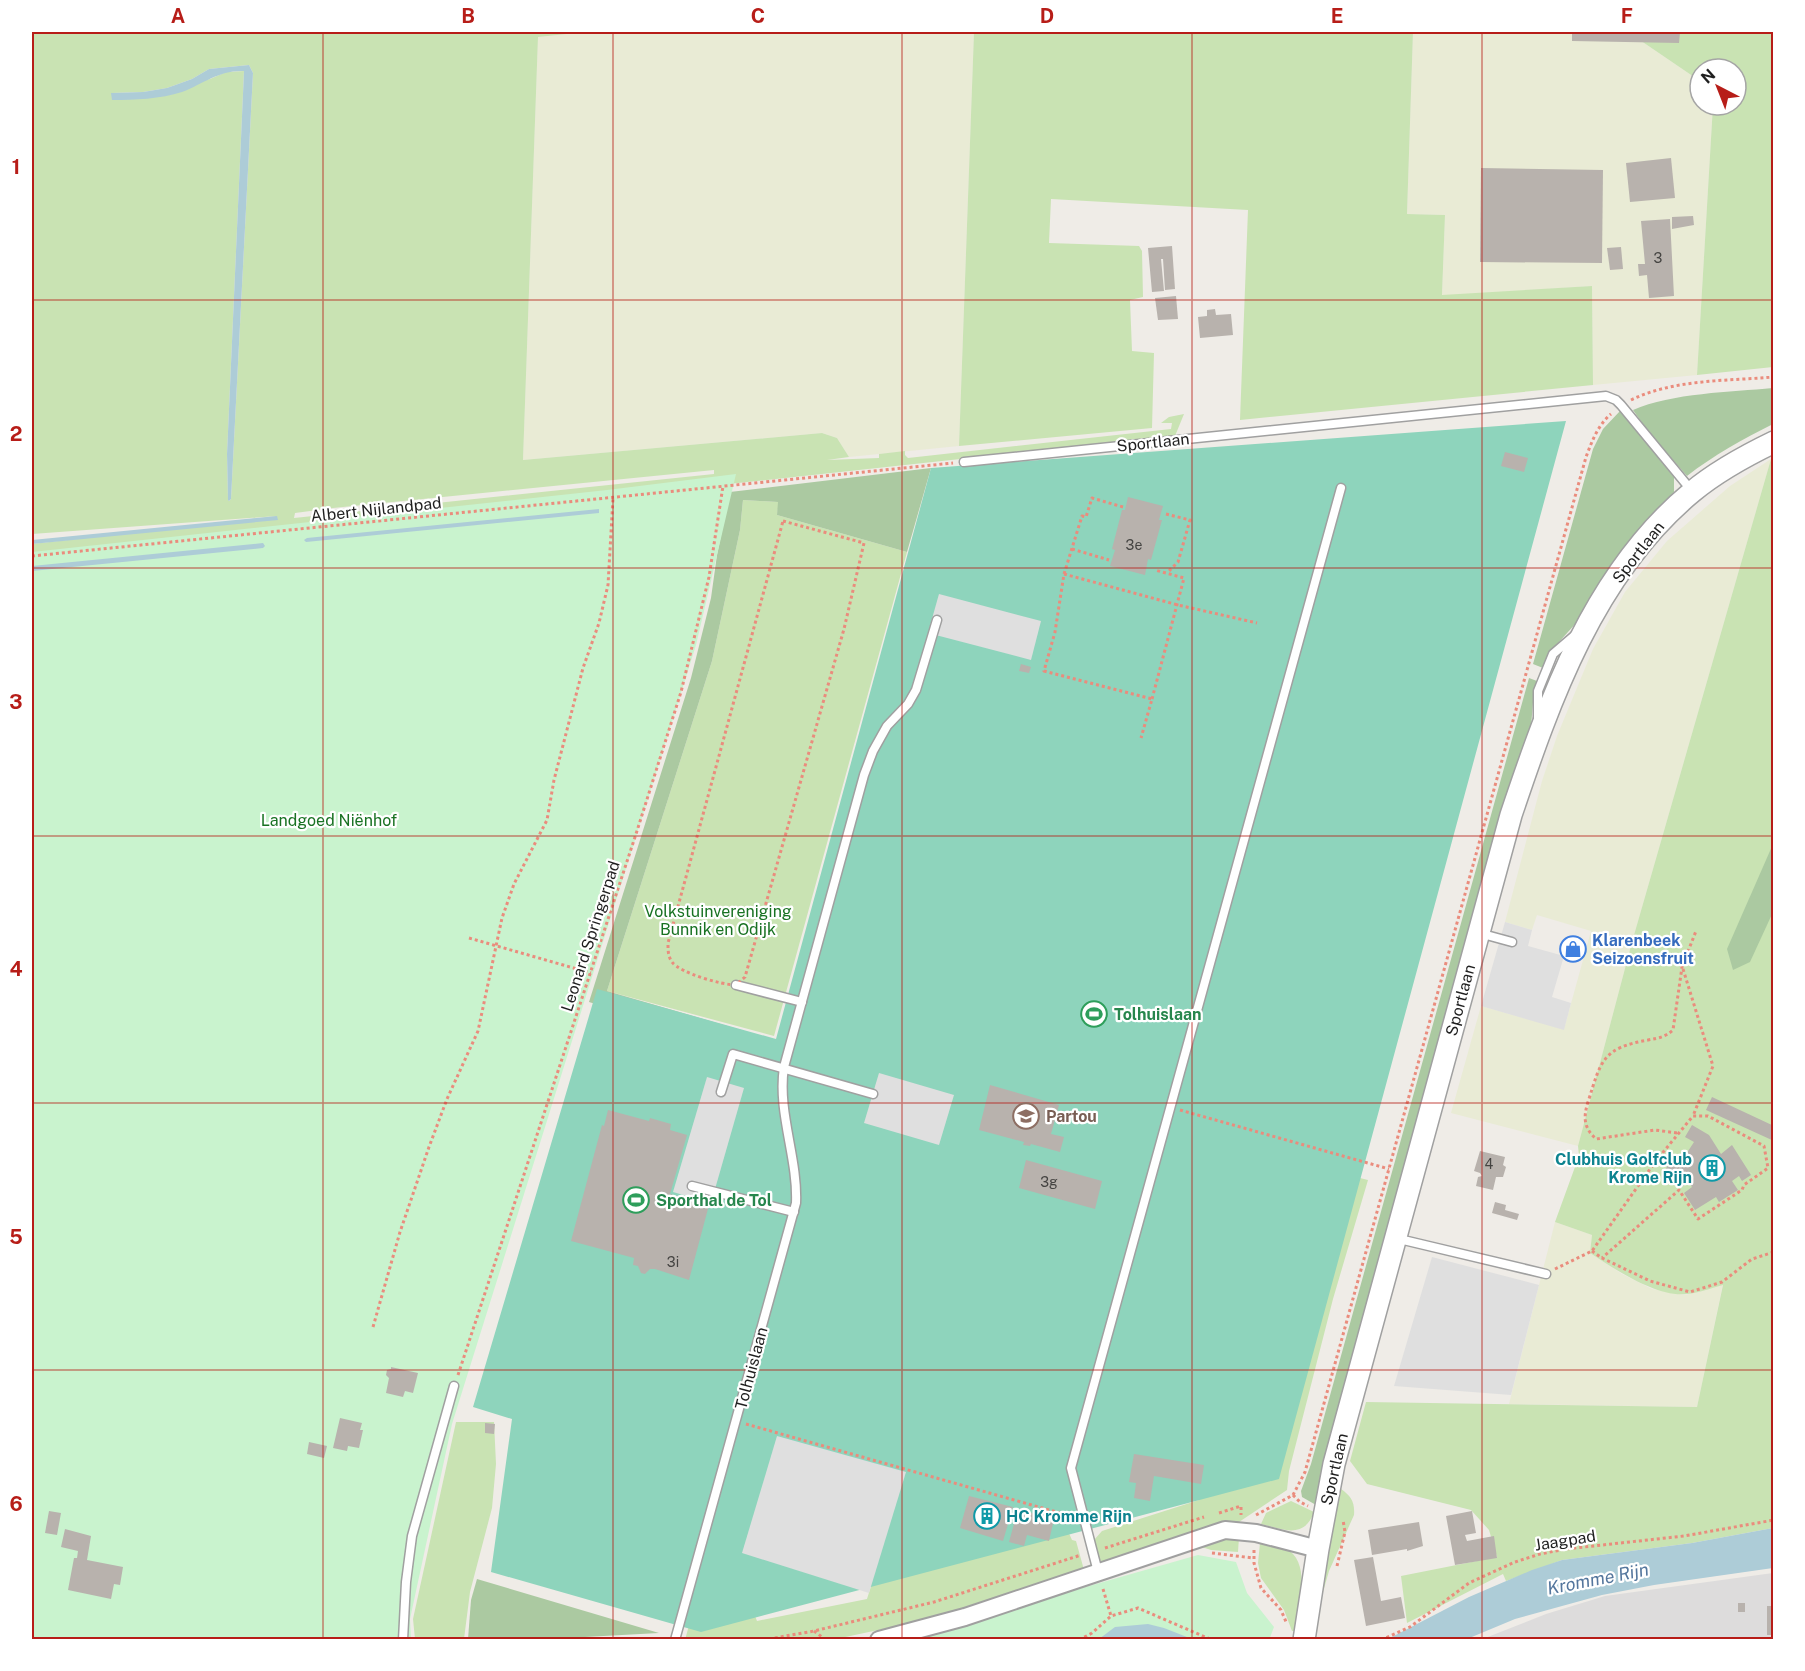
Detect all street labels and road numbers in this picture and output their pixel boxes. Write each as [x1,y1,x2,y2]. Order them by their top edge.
street label: Sportlaan [1116,429,1190,456]
street label: Albert Nijlandpad [310,493,442,526]
street label: Sportlaan [1608,518,1668,587]
street label: Leonard Springerpad [557,858,624,1014]
street label: Sportlaan [1442,962,1479,1038]
street label: Tolhuislaan [731,1325,772,1411]
street label: Sportlaan [1317,1431,1352,1507]
street label: Jaagpad [1533,1526,1597,1555]

